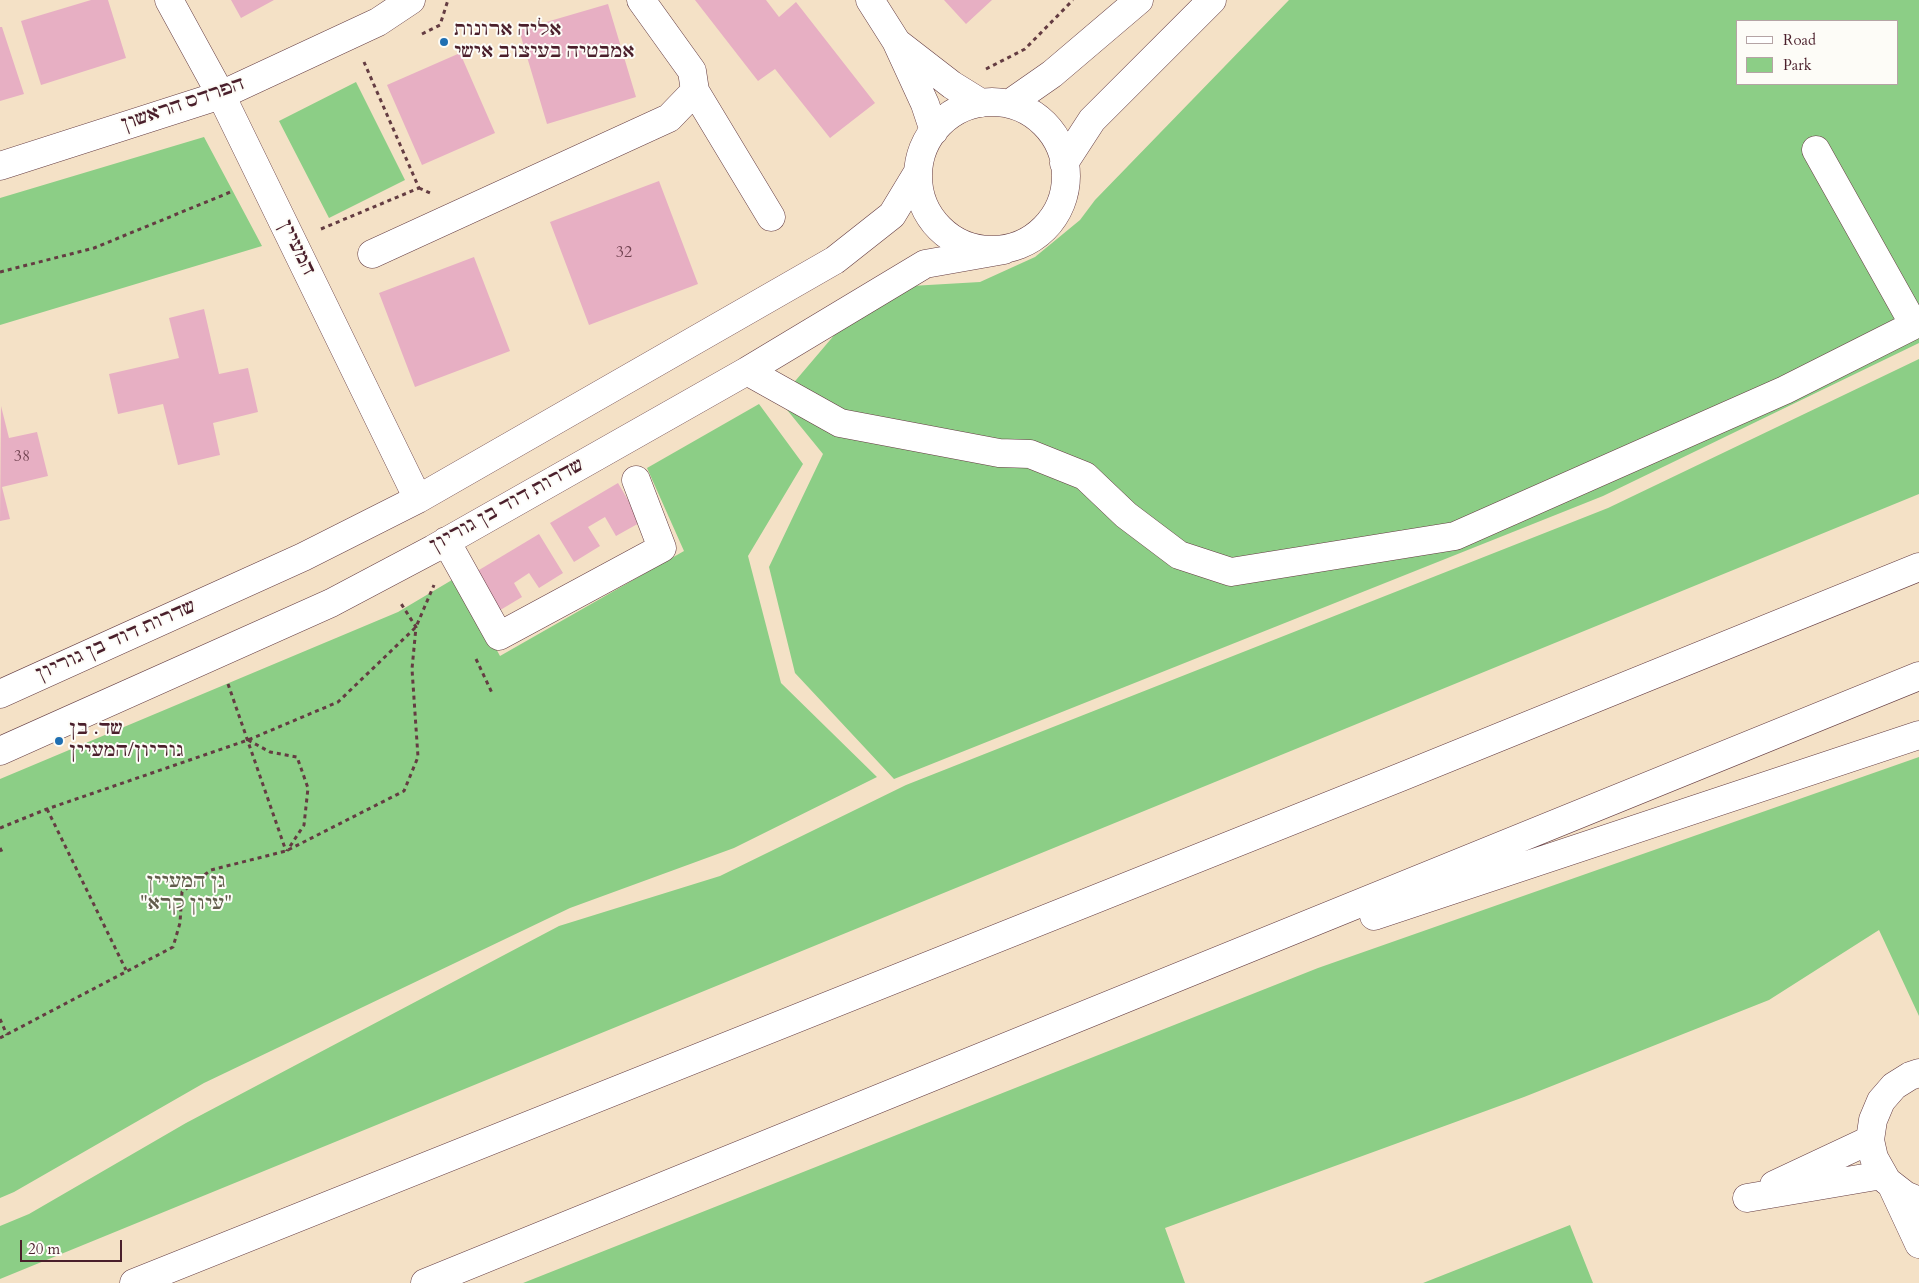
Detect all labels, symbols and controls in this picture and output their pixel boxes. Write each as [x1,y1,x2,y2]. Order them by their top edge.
place label: אליה ארונות אמבטיה בעיצוב אישי [454,20,635,64]
legend [1736,20,1899,85]
text: Road [1783,30,1816,50]
marker: אליה ארונות אמבטיה בעיצוב אישי [438,36,450,48]
text: Park [1783,55,1812,75]
street label: הפרדס הראשון [118,73,248,137]
street label: המעיין [273,217,319,279]
house number: 32 [616,243,632,263]
house number: 38 [14,447,30,467]
street label: שדרות דוד בן גוריון [426,454,588,558]
street label: שדרות דוד בן גוריון [33,596,199,686]
place label: שד. בן גוריון/המעיין [69,719,184,763]
marker: שד. בן גוריון/המעיין [53,735,65,747]
park label: גן המעיין "עיון קרא" [140,872,232,916]
scale bar [22,1230,125,1262]
text: 20 m [28,1239,60,1259]

